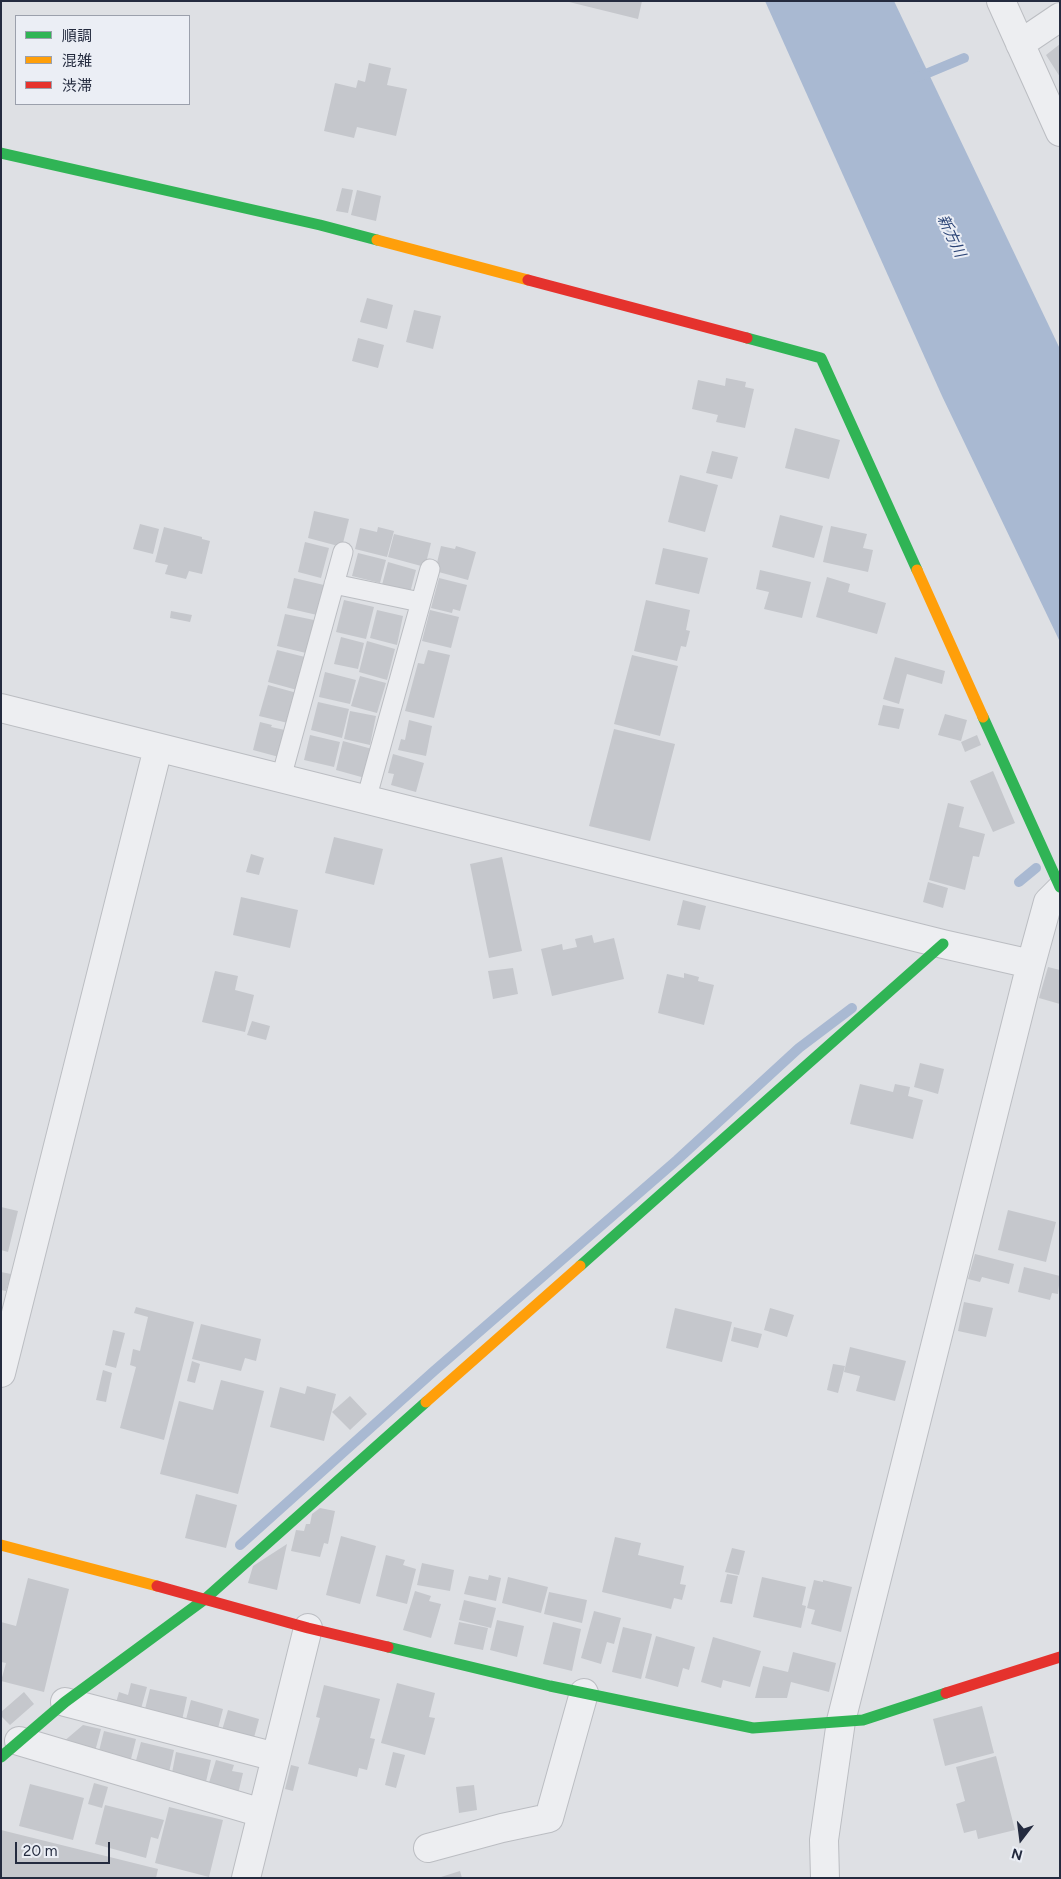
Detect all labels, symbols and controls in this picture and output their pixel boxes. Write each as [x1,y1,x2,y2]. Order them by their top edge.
legend [15,15,190,105]
text: 順調 [62,27,92,45]
text: 混雑 [62,52,92,70]
text: 渋滞 [62,77,92,95]
water label: 新方川 [933,212,969,260]
north arrow [996,1814,1046,1864]
scale bar [18,1832,112,1864]
text: 20 m [23,1842,57,1860]
text: N [1010,1844,1024,1864]

